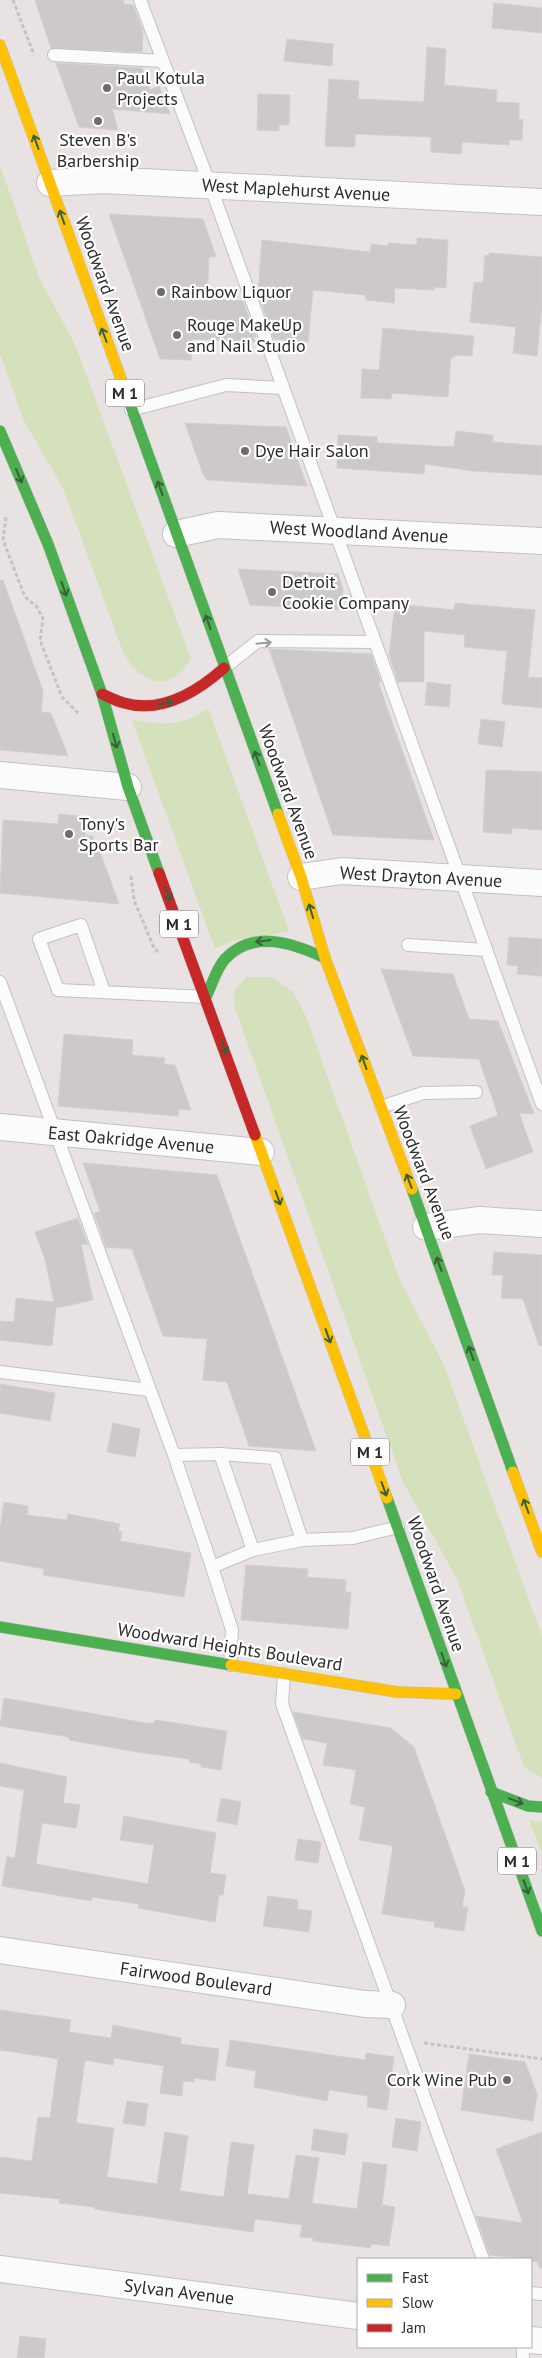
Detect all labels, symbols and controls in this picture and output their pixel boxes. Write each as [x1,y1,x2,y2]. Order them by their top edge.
place label: Paul Kotula Projects [117,66,205,110]
marker: Paul Kotula Projects [101,82,113,94]
marker: Steven B's Barbership [92,115,104,127]
place label: Steven B's Barbership [57,128,139,172]
one-way arrow [31,134,40,150]
street label: West Maplehurst Avenue [201,173,391,206]
one-way arrow [57,210,66,226]
street label: Woodward Avenue [70,213,140,354]
place label: Rainbow Liquor [171,280,291,303]
marker: Rainbow Liquor [155,286,167,298]
place label: Rouge MakeUp and Nail Studio [187,313,306,357]
one-way arrow [98,328,108,343]
marker: Rouge MakeUp and Nail Studio [171,329,183,341]
road number: M 1 [106,379,144,406]
place label: Dye Hair Salon [255,439,369,462]
marker: Dye Hair Salon [239,445,251,457]
one-way arrow [15,468,25,483]
one-way arrow [155,481,164,496]
street label: West Woodland Avenue [269,515,449,548]
place label: Detroit Cookie Company [282,570,410,614]
one-way arrow [60,581,69,597]
marker: Detroit Cookie Company [266,586,278,598]
one-way arrow [203,615,212,630]
one-way arrow [256,638,272,647]
one-way arrow [157,697,173,707]
street label: Woodward Avenue [253,721,323,862]
one-way arrow [111,732,121,748]
one-way arrow [252,751,261,766]
place label: Tony's Sports Bar [79,812,159,856]
marker: Tony's Sports Bar [63,828,75,840]
street label: West Drayton Avenue [339,861,503,892]
one-way arrow [164,886,173,901]
one-way arrow [305,904,315,920]
road number: M 1 [160,911,198,938]
one-way arrow [255,937,271,947]
one-way arrow [220,1039,229,1054]
one-way arrow [359,1054,368,1070]
street label: Woodward Avenue [388,1103,461,1243]
street label: East Oakridge Avenue [47,1121,215,1158]
one-way arrow [404,1174,413,1189]
one-way arrow [274,1190,283,1205]
one-way arrow [434,1257,443,1272]
one-way arrow [324,1328,333,1343]
one-way arrow [466,1345,475,1361]
road number: M 1 [351,1438,389,1465]
one-way arrow [380,1480,389,1496]
one-way arrow [521,1498,530,1514]
street label: Woodward Avenue [403,1513,470,1654]
street label: Woodward Heights Boulevard [116,1617,344,1676]
one-way arrow [440,1652,449,1668]
one-way arrow [508,1797,523,1807]
road number: M 1 [498,1848,536,1874]
one-way arrow [522,1879,531,1894]
street label: Fairwood Boulevard [119,1956,274,2001]
place label: Cork Wine Pub [387,2068,497,2091]
marker: Cork Wine Pub [501,2074,513,2086]
legend [357,2258,532,2348]
text: Fast [402,2268,429,2287]
street label: Sylvan Avenue [123,2273,236,2310]
text: Slow [402,2293,433,2312]
text: Jam [401,2318,426,2337]

